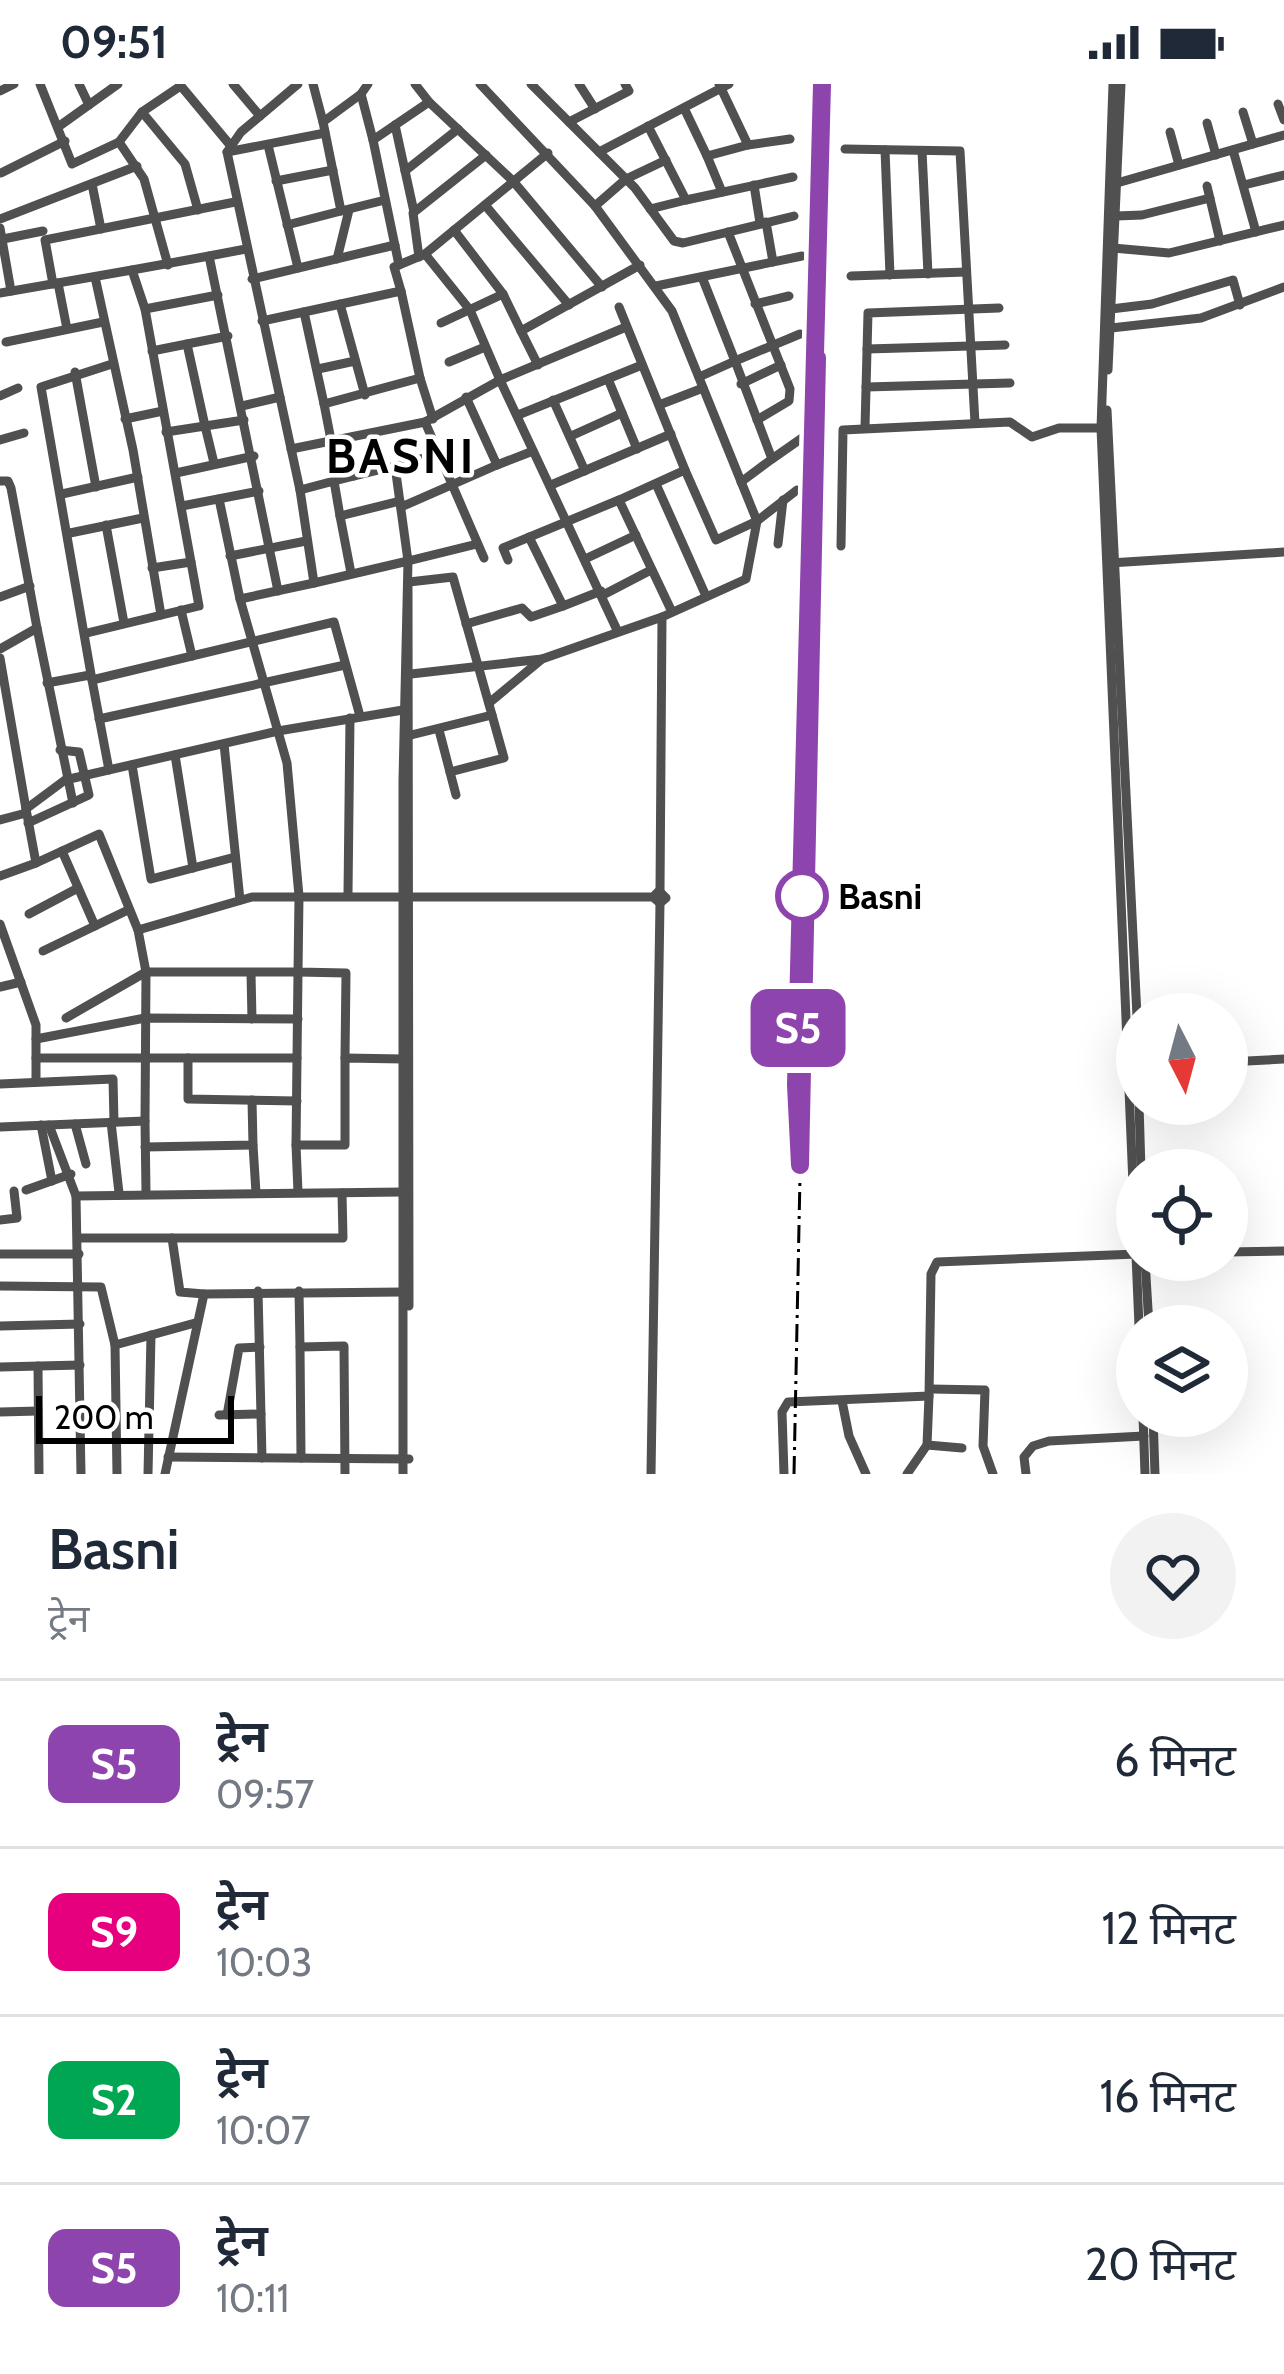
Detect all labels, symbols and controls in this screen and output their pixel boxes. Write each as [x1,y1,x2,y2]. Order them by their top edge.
text: 09:51 [60,15,168,69]
district label: BASNI [326,427,476,485]
marker: Basni [777,871,827,921]
place label: Basni [838,874,922,918]
line badge: S5 [744,989,852,1067]
north arrow [1116,993,1248,1125]
map controls [1116,993,1248,1437]
text: S5 [775,1002,821,1054]
button: locate [1116,1149,1248,1281]
button: layers [1116,1305,1248,1437]
scale bar [36,1390,234,1443]
text: 200 m [54,1397,154,1437]
button: heart [1110,1513,1236,1639]
text: Basni [48,1514,180,1583]
text: ट्रेन [48,1594,89,1642]
text: ट्रेन [216,1709,268,1763]
text: 6 मिनट [1114,1733,1236,1787]
text: S5 [91,1738,137,1790]
text: 09:57 [216,1770,314,1818]
text: ट्रेन [216,1877,268,1931]
text: 12 मिनट [1101,1901,1236,1955]
text: S9 [90,1906,138,1958]
text: 10:03 [216,1938,312,1986]
text: ट्रेन [216,2045,268,2099]
text: 16 मिनट [1099,2069,1236,2123]
text: S2 [91,2074,137,2126]
text: 10:07 [216,2106,310,2154]
text: ट्रेन [216,2213,268,2267]
text: 20 मिनट [1085,2237,1236,2291]
text: S5 [91,2242,137,2294]
text: 10:11 [216,2274,289,2322]

